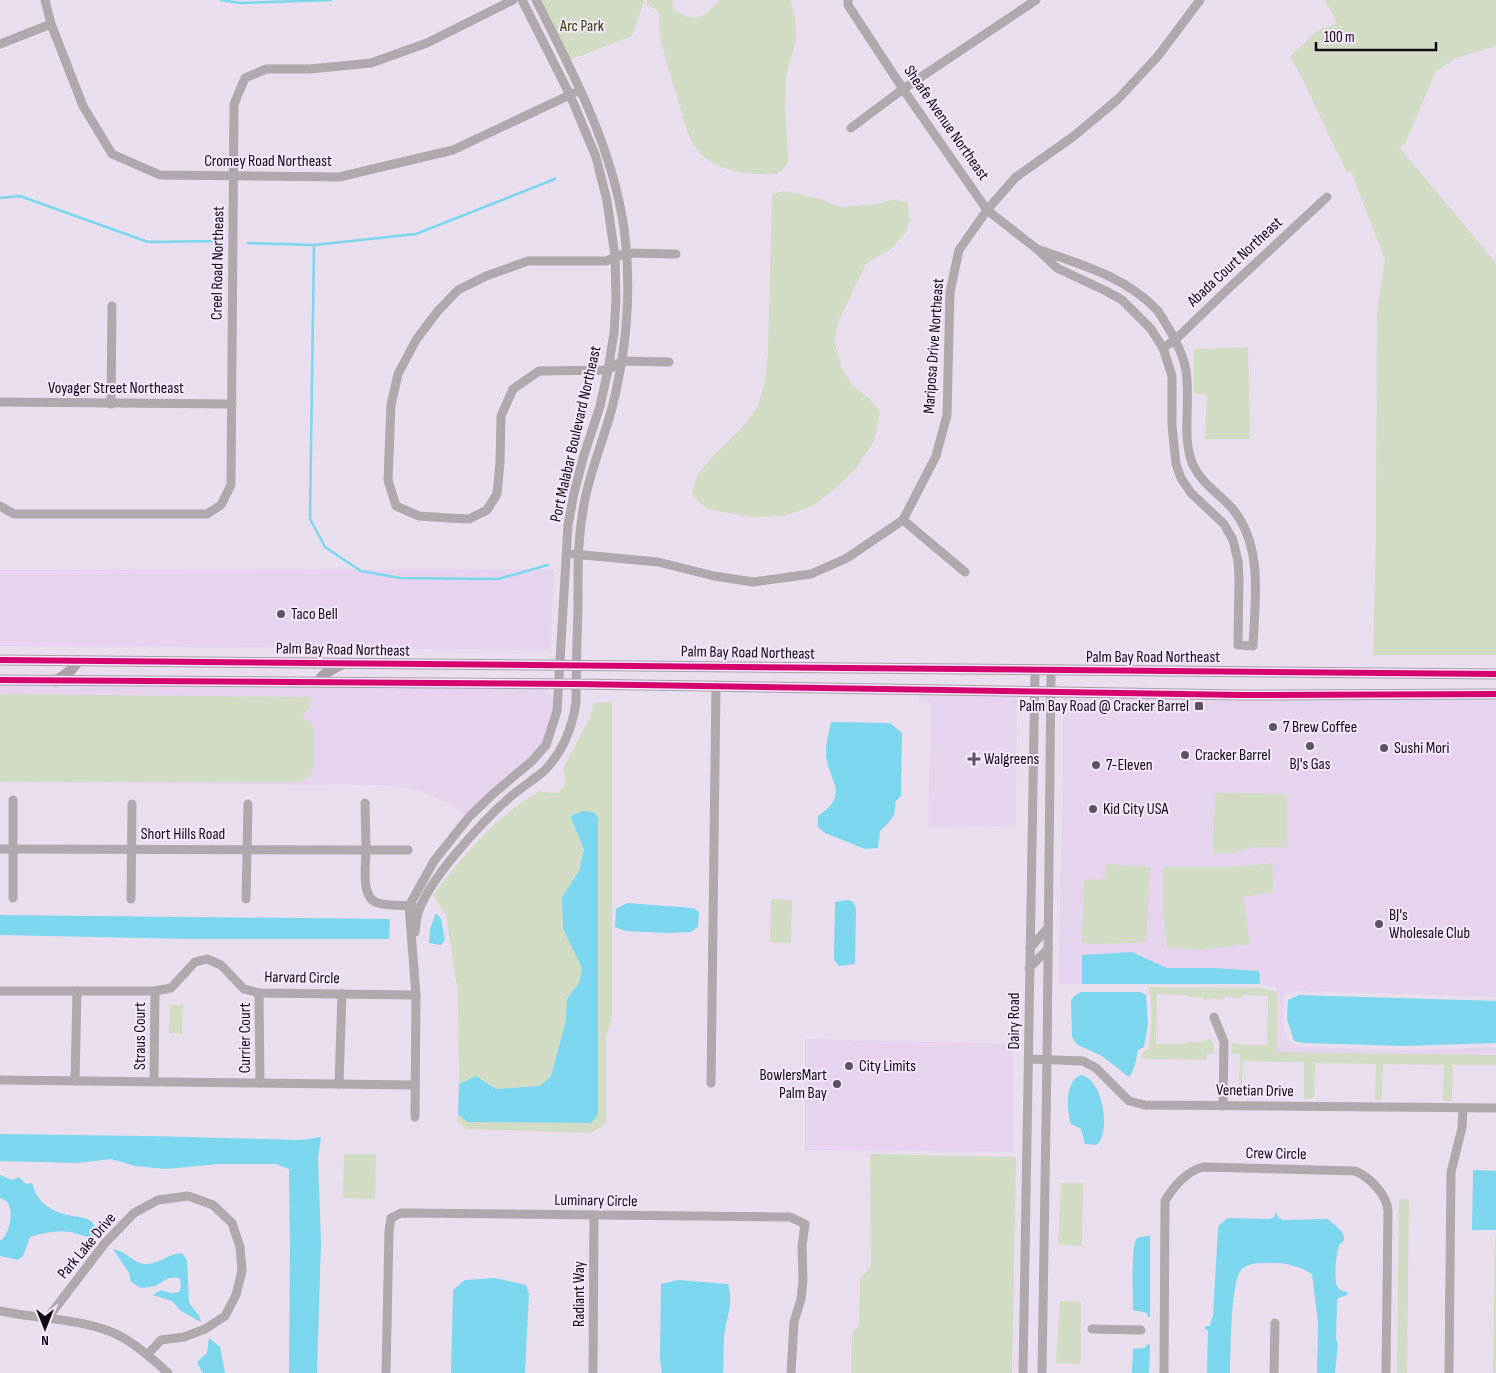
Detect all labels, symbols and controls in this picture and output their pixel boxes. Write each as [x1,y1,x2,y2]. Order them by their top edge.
park label: Arc Park [559,17,604,36]
scale bar [1316,20,1436,52]
text: 100 m [1324,28,1355,47]
street label: Sheafe Avenue Northeast [899,62,993,184]
street label: Cromey Road Northeast [204,152,332,171]
street label: Creel Road Northeast [208,206,228,320]
street label: Abada Court Northeast [1183,213,1287,312]
street label: Mariposa Drive Northeast [920,277,948,414]
street label: Port Malabar Boulevard Northeast [546,344,606,524]
street label: Voyager Street Northeast [48,379,184,398]
place label: Taco Bell [291,605,338,624]
marker: Taco Bell [275,608,287,620]
street label: Palm Bay Road Northeast [276,639,410,661]
street label: Palm Bay Road Northeast [681,642,815,664]
street label: Palm Bay Road Northeast [1086,648,1220,667]
place label: Palm Bay Road @ Cracker Barrel [1019,697,1189,716]
marker: Palm Bay Road @ Cracker Barrel [1193,700,1205,712]
place label: 7 Brew Coffee [1283,718,1357,737]
marker: 7 Brew Coffee [1267,721,1279,733]
place label: Sushi Mori [1394,739,1449,758]
marker: BJ's Gas [1304,740,1316,752]
marker: Sushi Mori [1378,742,1390,754]
place label: Cracker Barrel [1195,746,1271,765]
marker: Cracker Barrel [1179,749,1191,761]
place label: Walgreens [984,750,1040,769]
marker: Walgreens [968,753,980,765]
place label: BJ's Gas [1289,755,1331,774]
place label: 7-Eleven [1106,756,1153,775]
marker: 7-Eleven [1090,759,1102,771]
place label: Kid City USA [1103,800,1169,819]
marker: Kid City USA [1087,803,1099,815]
street label: Short Hills Road [141,825,225,844]
place label: BJ's Wholesale Club [1389,906,1470,943]
marker: BJ's Wholesale Club [1373,918,1385,930]
street label: Harvard Circle [264,968,340,988]
street label: Dairy Road [1005,993,1024,1050]
street label: Straus Court [131,1002,150,1070]
street label: Currier Court [236,1003,255,1073]
place label: City Limits [859,1057,916,1076]
marker: City Limits [843,1060,855,1072]
place label: BowlersMart Palm Bay [759,1066,827,1103]
marker: BowlersMart Palm Bay [831,1078,843,1090]
street label: Venetian Drive [1216,1081,1294,1101]
street label: Crew Circle [1245,1144,1307,1164]
street label: Luminary Circle [554,1191,638,1211]
street label: Park Lake Drive [54,1209,120,1283]
street label: Radiant Way [570,1261,589,1327]
north arrow [20,1303,70,1353]
text: N [41,1332,49,1349]

